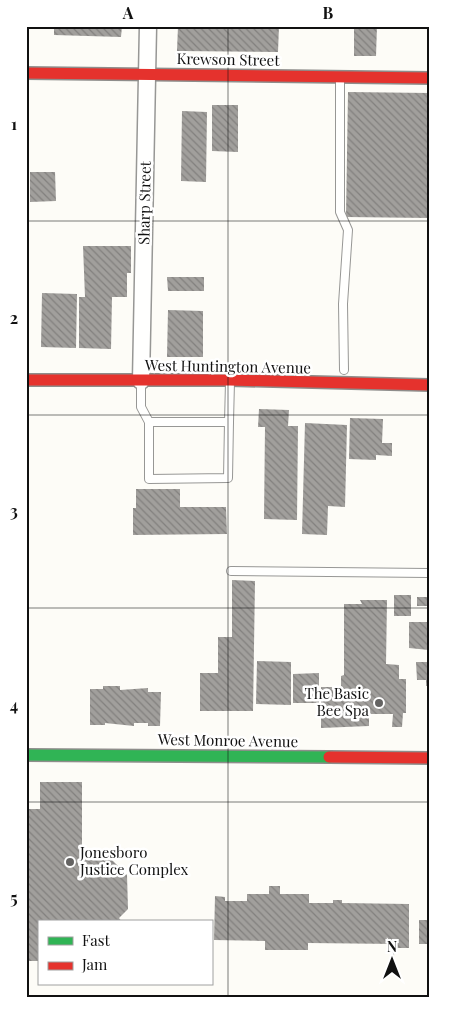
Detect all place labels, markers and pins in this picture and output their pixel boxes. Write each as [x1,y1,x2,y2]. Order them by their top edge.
place label: The Basic Bee Spa [304,683,370,720]
marker: The Basic Bee Spa [373,697,385,709]
place label: Jonesboro Justice Complex [79,842,189,879]
marker: Jonesboro Justice Complex [64,856,76,868]

